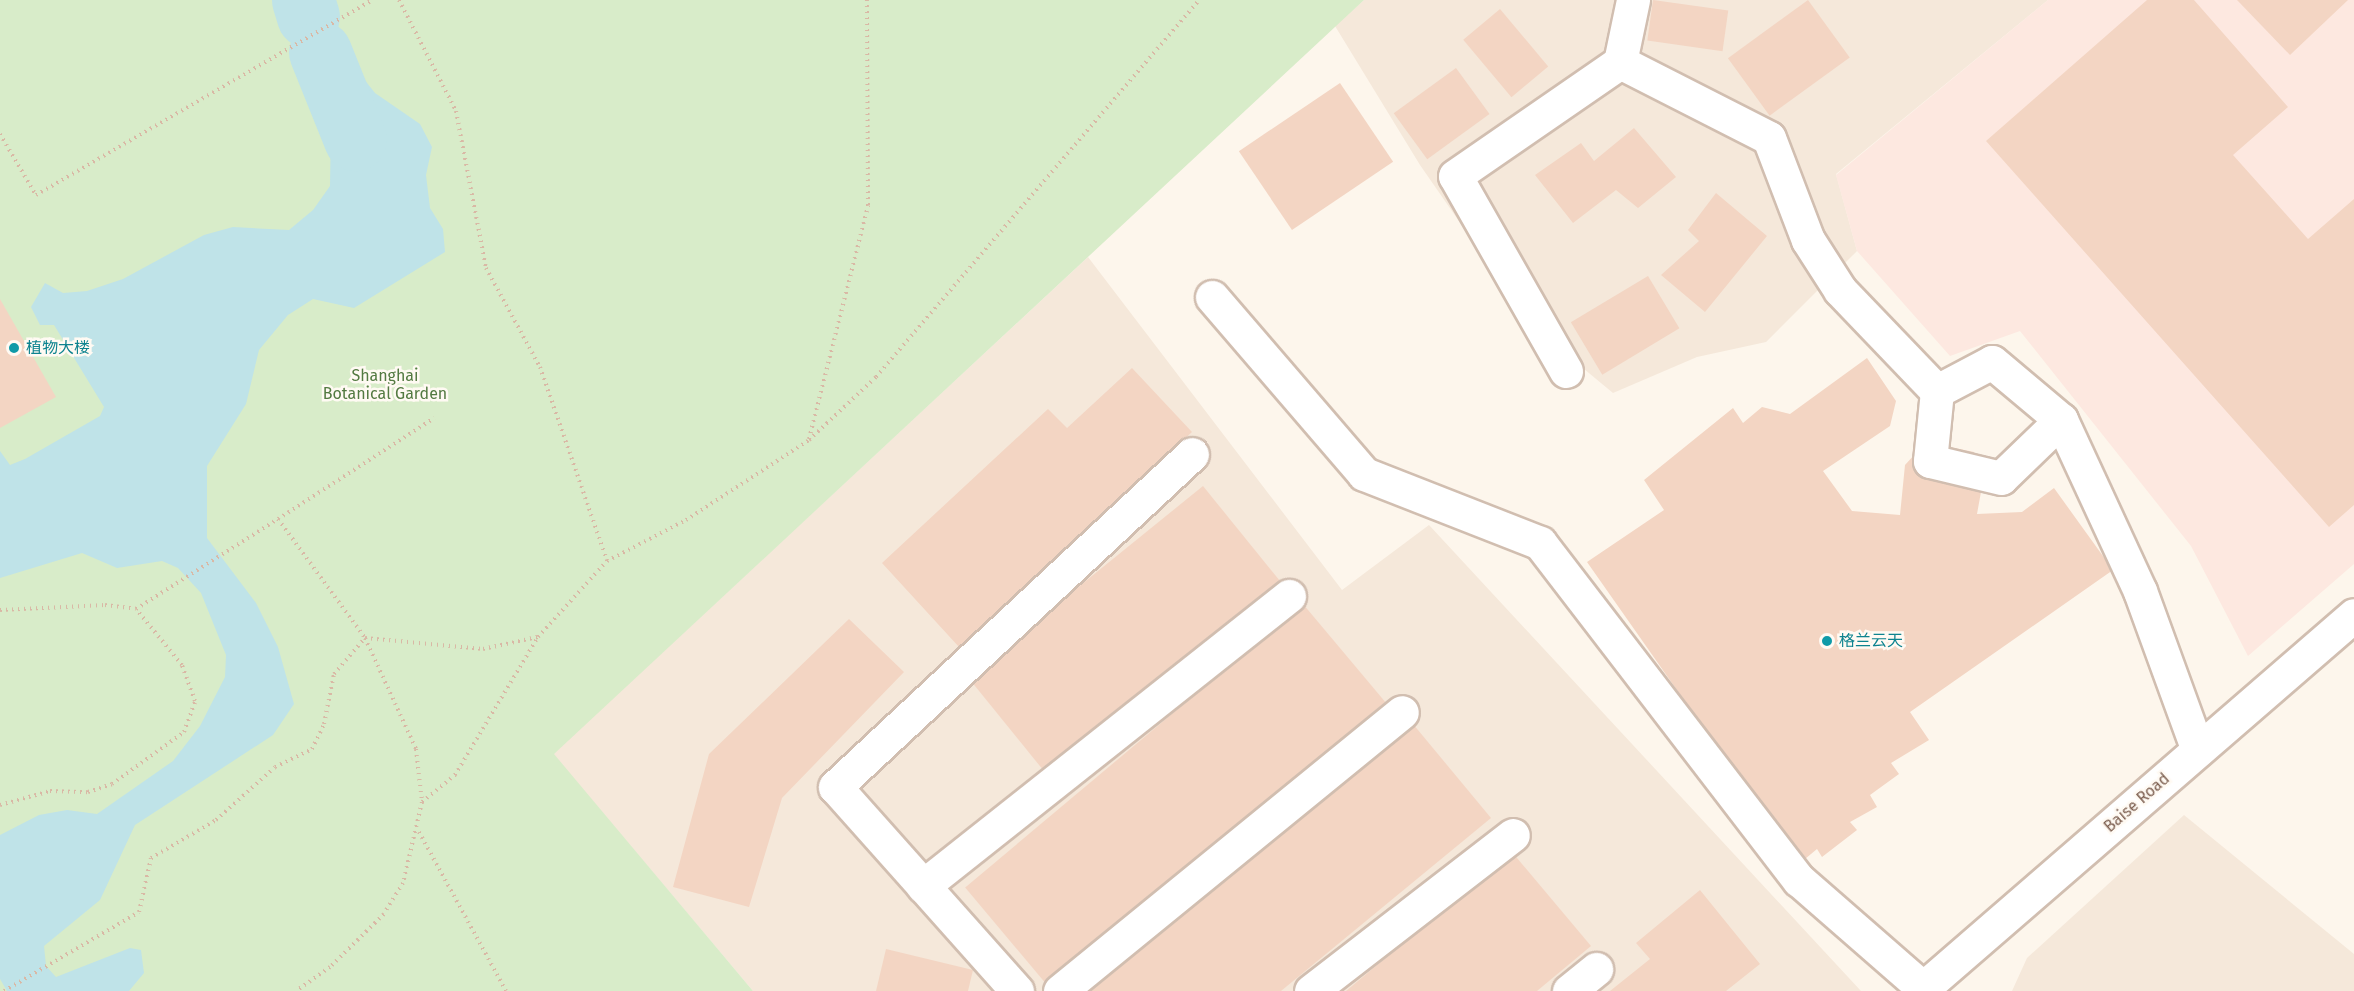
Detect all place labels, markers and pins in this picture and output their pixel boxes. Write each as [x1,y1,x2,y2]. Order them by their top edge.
place label: 植物大楼 [26,338,90,358]
marker: 植物大楼 [7,341,21,355]
place label: 格兰云天 [1839,631,1903,651]
marker: 格兰云天 [1820,634,1834,648]

